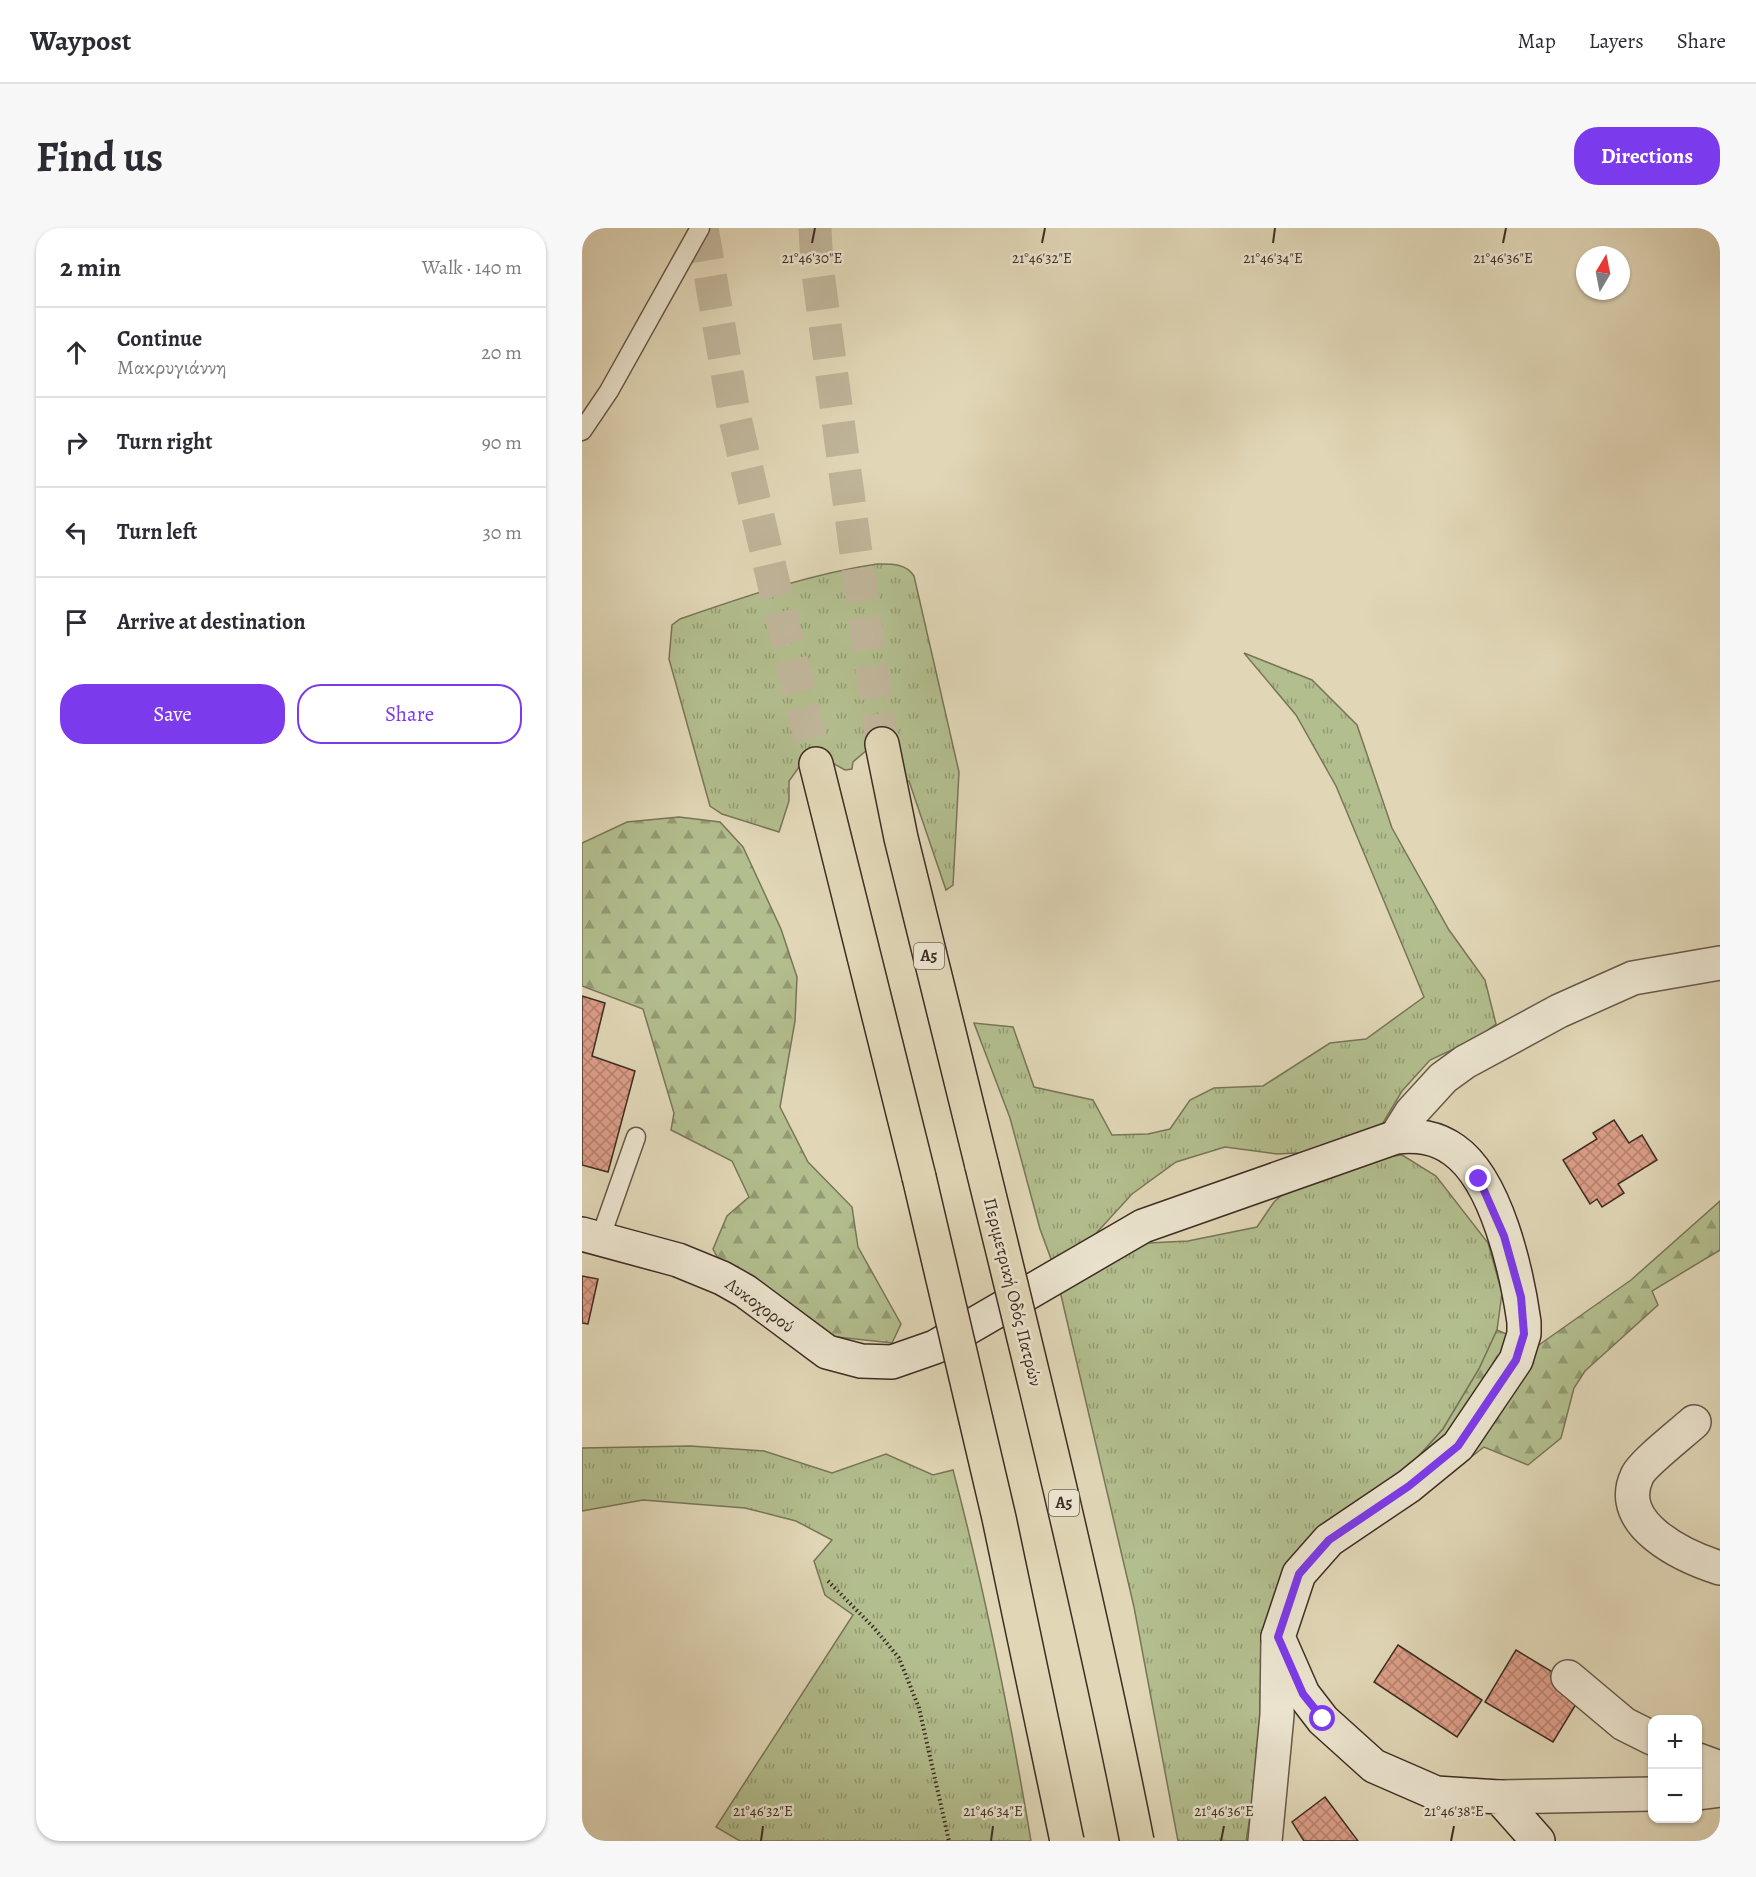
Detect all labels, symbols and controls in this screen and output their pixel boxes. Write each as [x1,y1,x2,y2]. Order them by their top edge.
text: Waypost [30,22,131,60]
text: Map [1517,27,1556,55]
text: Layers [1589,27,1644,55]
text: Share [1677,27,1726,55]
button: Directions [1574,127,1720,185]
text: Find us [36,128,163,185]
north arrow [1576,246,1630,300]
text: 21°46'30"E [782,248,842,268]
text: 21°46'32"E [1012,248,1072,268]
text: 21°46'34"E [1243,248,1303,268]
text: 21°46'36"E [1473,248,1533,268]
text: 2 min [60,250,121,285]
text: Walk · 140 m [422,254,522,281]
text: Continue [117,324,202,354]
icon: ahead [60,336,93,369]
text: 20 m [481,339,522,366]
text: Μακρυγιάννη [117,354,227,381]
icon: right [60,426,93,459]
text: Turn right [117,427,213,457]
text: 90 m [482,429,522,456]
icon: left [60,516,93,549]
text: Turn left [117,517,197,547]
text: 30 m [482,519,522,546]
icon: arrive [60,606,93,639]
text: Arrive at destination [117,607,306,637]
button: Save [60,684,285,744]
button: Share [297,684,522,744]
road number: Α5 [914,943,944,969]
route end [1465,1165,1491,1191]
street label: Περιμετρική Οδός Πατρών [978,1195,1048,1389]
street label: Λυκοχορού [720,1271,799,1338]
road number: Α5 [1049,1490,1079,1516]
route start [1309,1705,1335,1731]
map controls [1648,1715,1702,1823]
button: + [1648,1715,1702,1769]
button: − [1648,1769,1702,1823]
text: 21°46'32"E [733,1801,793,1821]
text: 21°46'34"E [963,1801,1023,1821]
text: 21°46'36"E [1194,1801,1254,1821]
text: 21°46'38"E [1424,1801,1484,1821]

